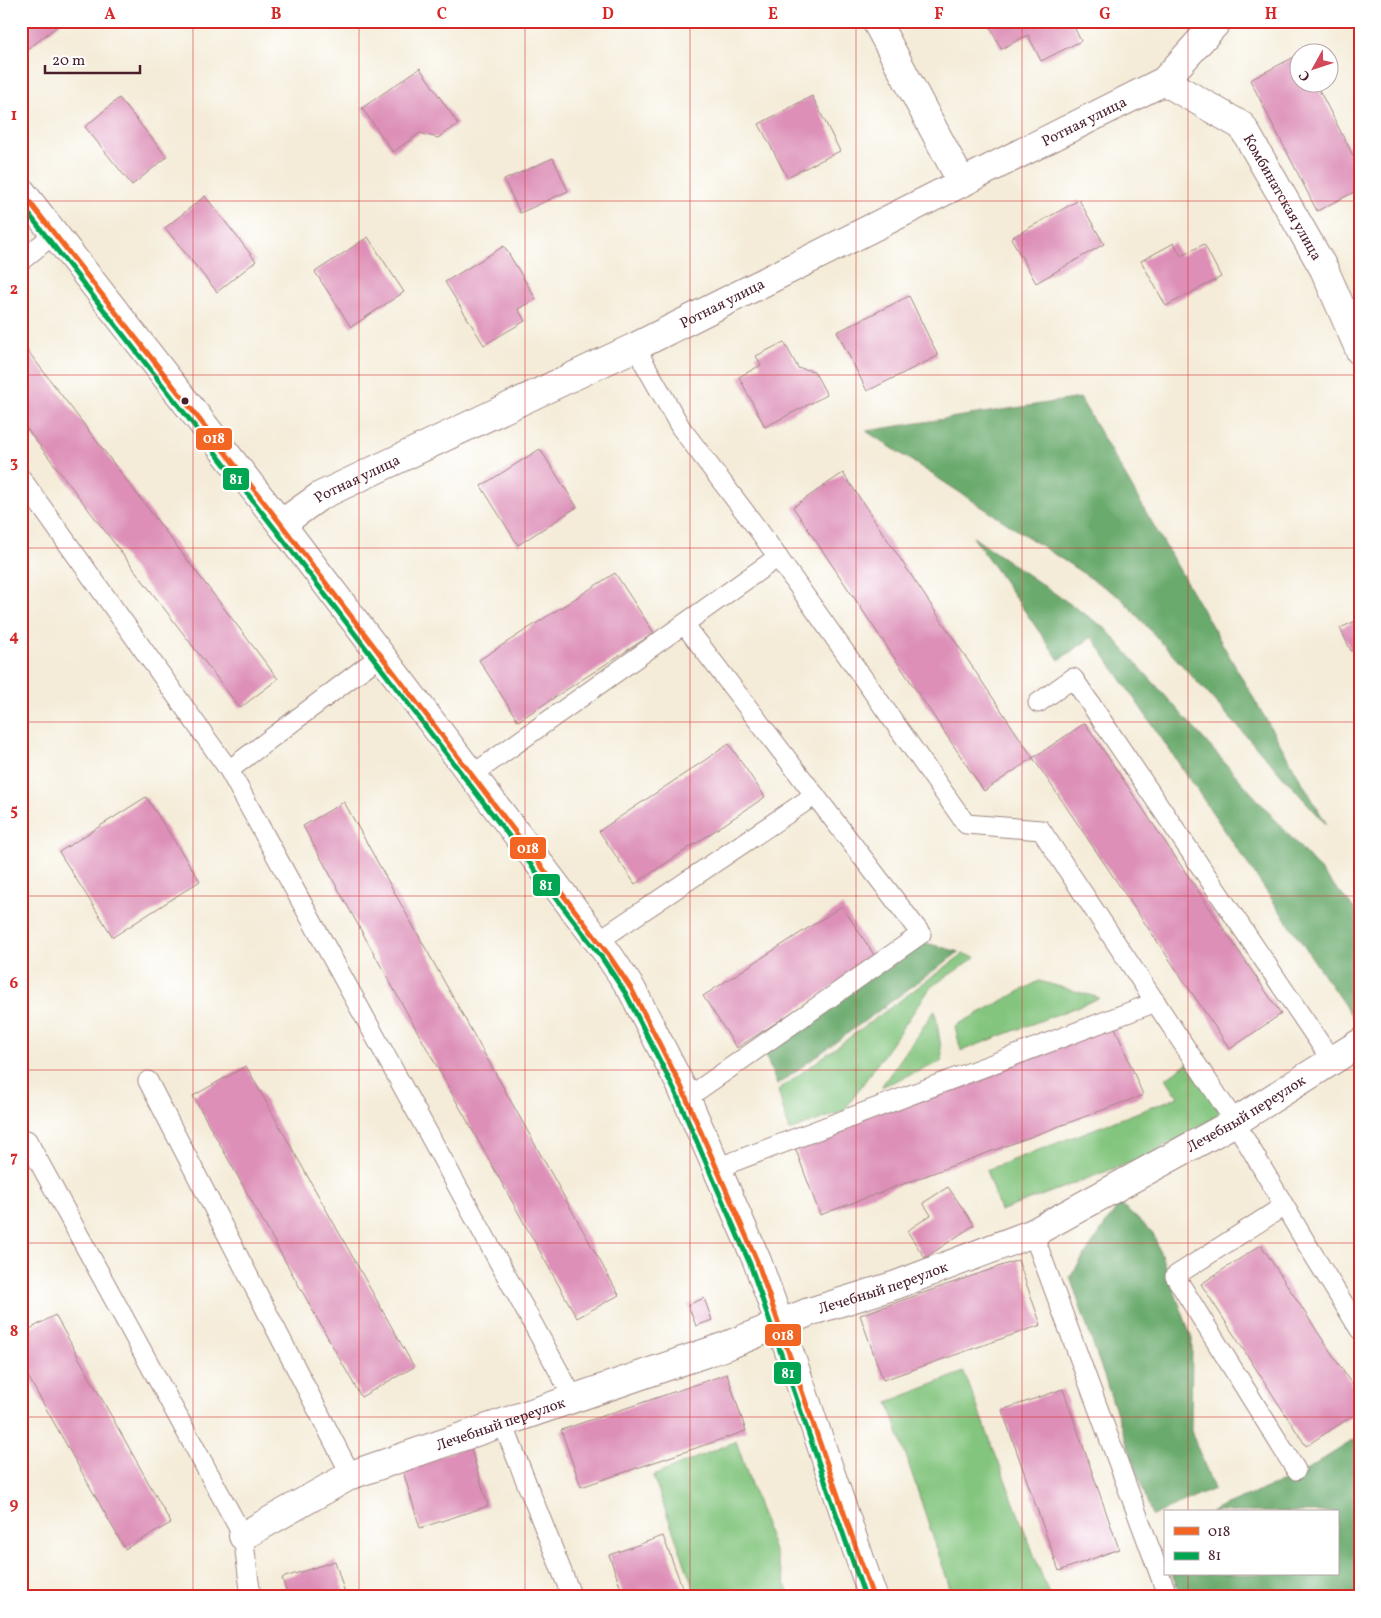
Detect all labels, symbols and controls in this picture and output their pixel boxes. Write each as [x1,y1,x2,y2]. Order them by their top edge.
text: A [104,4,116,26]
text: B [271,4,282,26]
text: C [437,4,447,26]
text: D [602,4,614,26]
text: E [768,4,778,26]
text: F [934,4,944,26]
text: G [1099,4,1111,26]
text: H [1265,4,1277,26]
scale bar [45,42,140,74]
north arrow [1288,42,1338,92]
text: 20 m [52,51,85,72]
text: С [1295,66,1315,85]
street label: Ротная улица [1039,92,1131,153]
text: 1 [11,105,17,127]
street label: Комбинатская улица [1237,131,1326,265]
street label: Ротная улица [677,274,769,335]
text: 2 [10,279,18,301]
unlabelled marker [180,396,190,406]
line badge: 018 [195,427,233,451]
text: 018 [203,430,225,449]
street label: Ротная улица [310,451,404,509]
text: 3 [10,452,18,474]
line badge: 81 [222,467,250,491]
text: 81 [229,471,243,490]
text: 4 [9,626,19,648]
text: 5 [10,800,18,822]
line badge: 018 [509,836,547,860]
text: 018 [517,840,539,859]
line badge: 81 [532,873,561,897]
text: 81 [539,877,553,896]
text: 6 [10,973,19,995]
street label: Лечебный переулок [1183,1071,1310,1159]
text: 7 [10,1147,18,1169]
street label: Лечебный переулок [816,1257,951,1321]
text: 8 [10,1321,18,1343]
line badge: 018 [764,1323,802,1347]
text: 018 [772,1327,794,1346]
line badge: 81 [773,1361,802,1385]
text: 81 [781,1365,795,1384]
street label: Лечебный переулок [433,1393,568,1457]
text: 9 [10,1494,19,1516]
legend [1164,1510,1338,1576]
text: 018 [1208,1522,1230,1543]
text: 81 [1208,1546,1221,1567]

